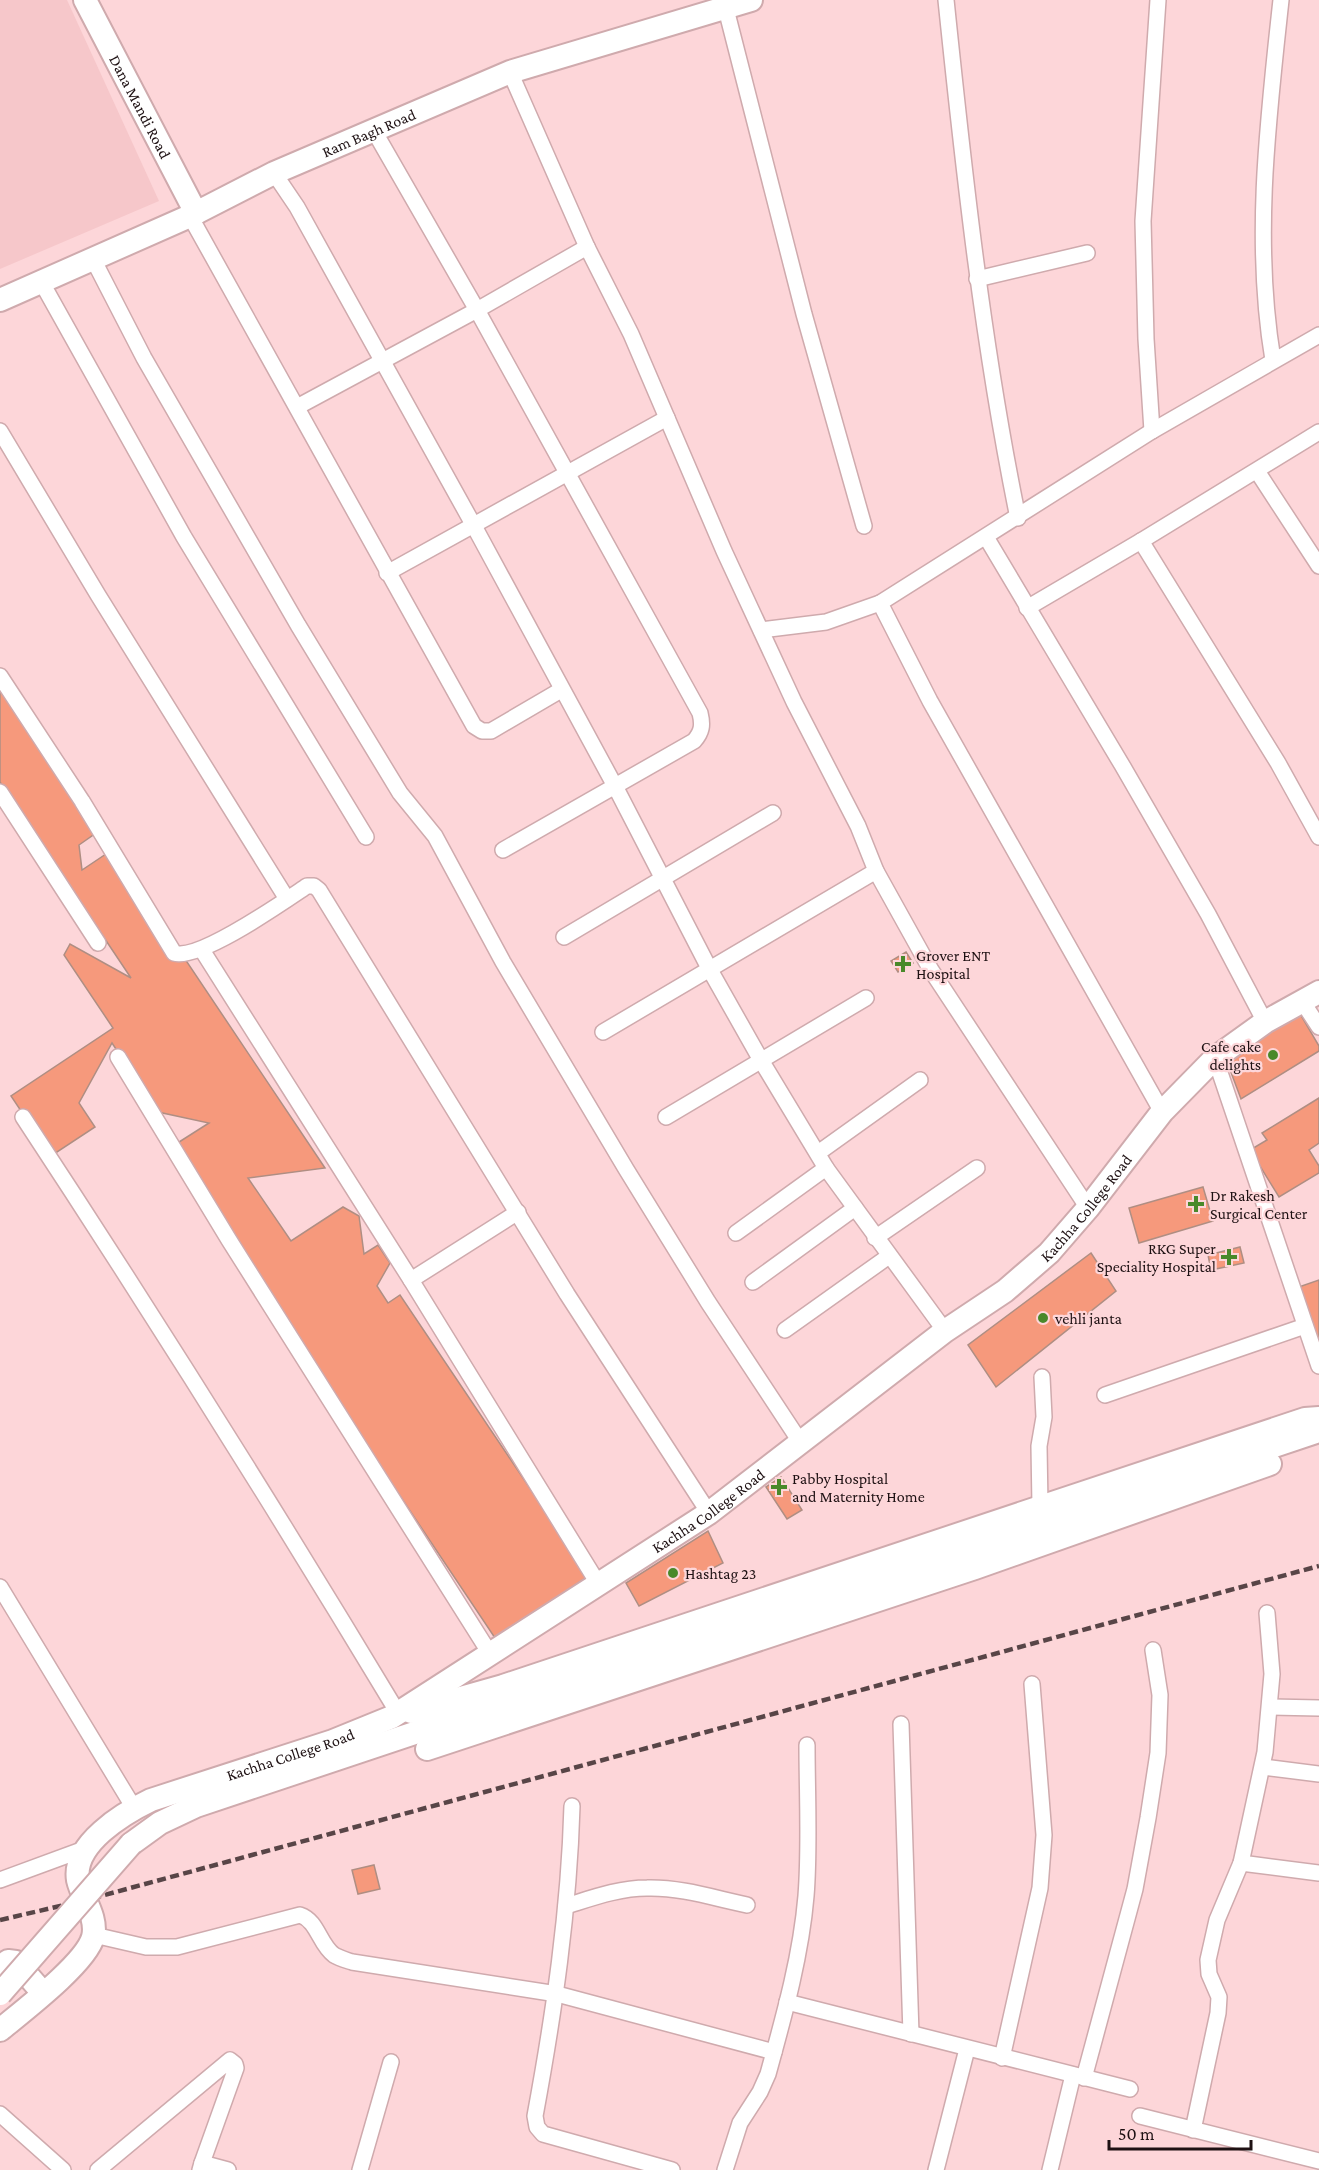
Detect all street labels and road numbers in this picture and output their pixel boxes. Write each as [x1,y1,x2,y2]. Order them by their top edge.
street label: Dana Mandi Road [106,52,175,162]
street label: Ram Bagh Road [319,105,418,160]
street label: Kachha College Road [1037,1150,1135,1265]
street label: Kachha College Road [649,1465,768,1556]
street label: Kachha College Road [224,1725,357,1783]

